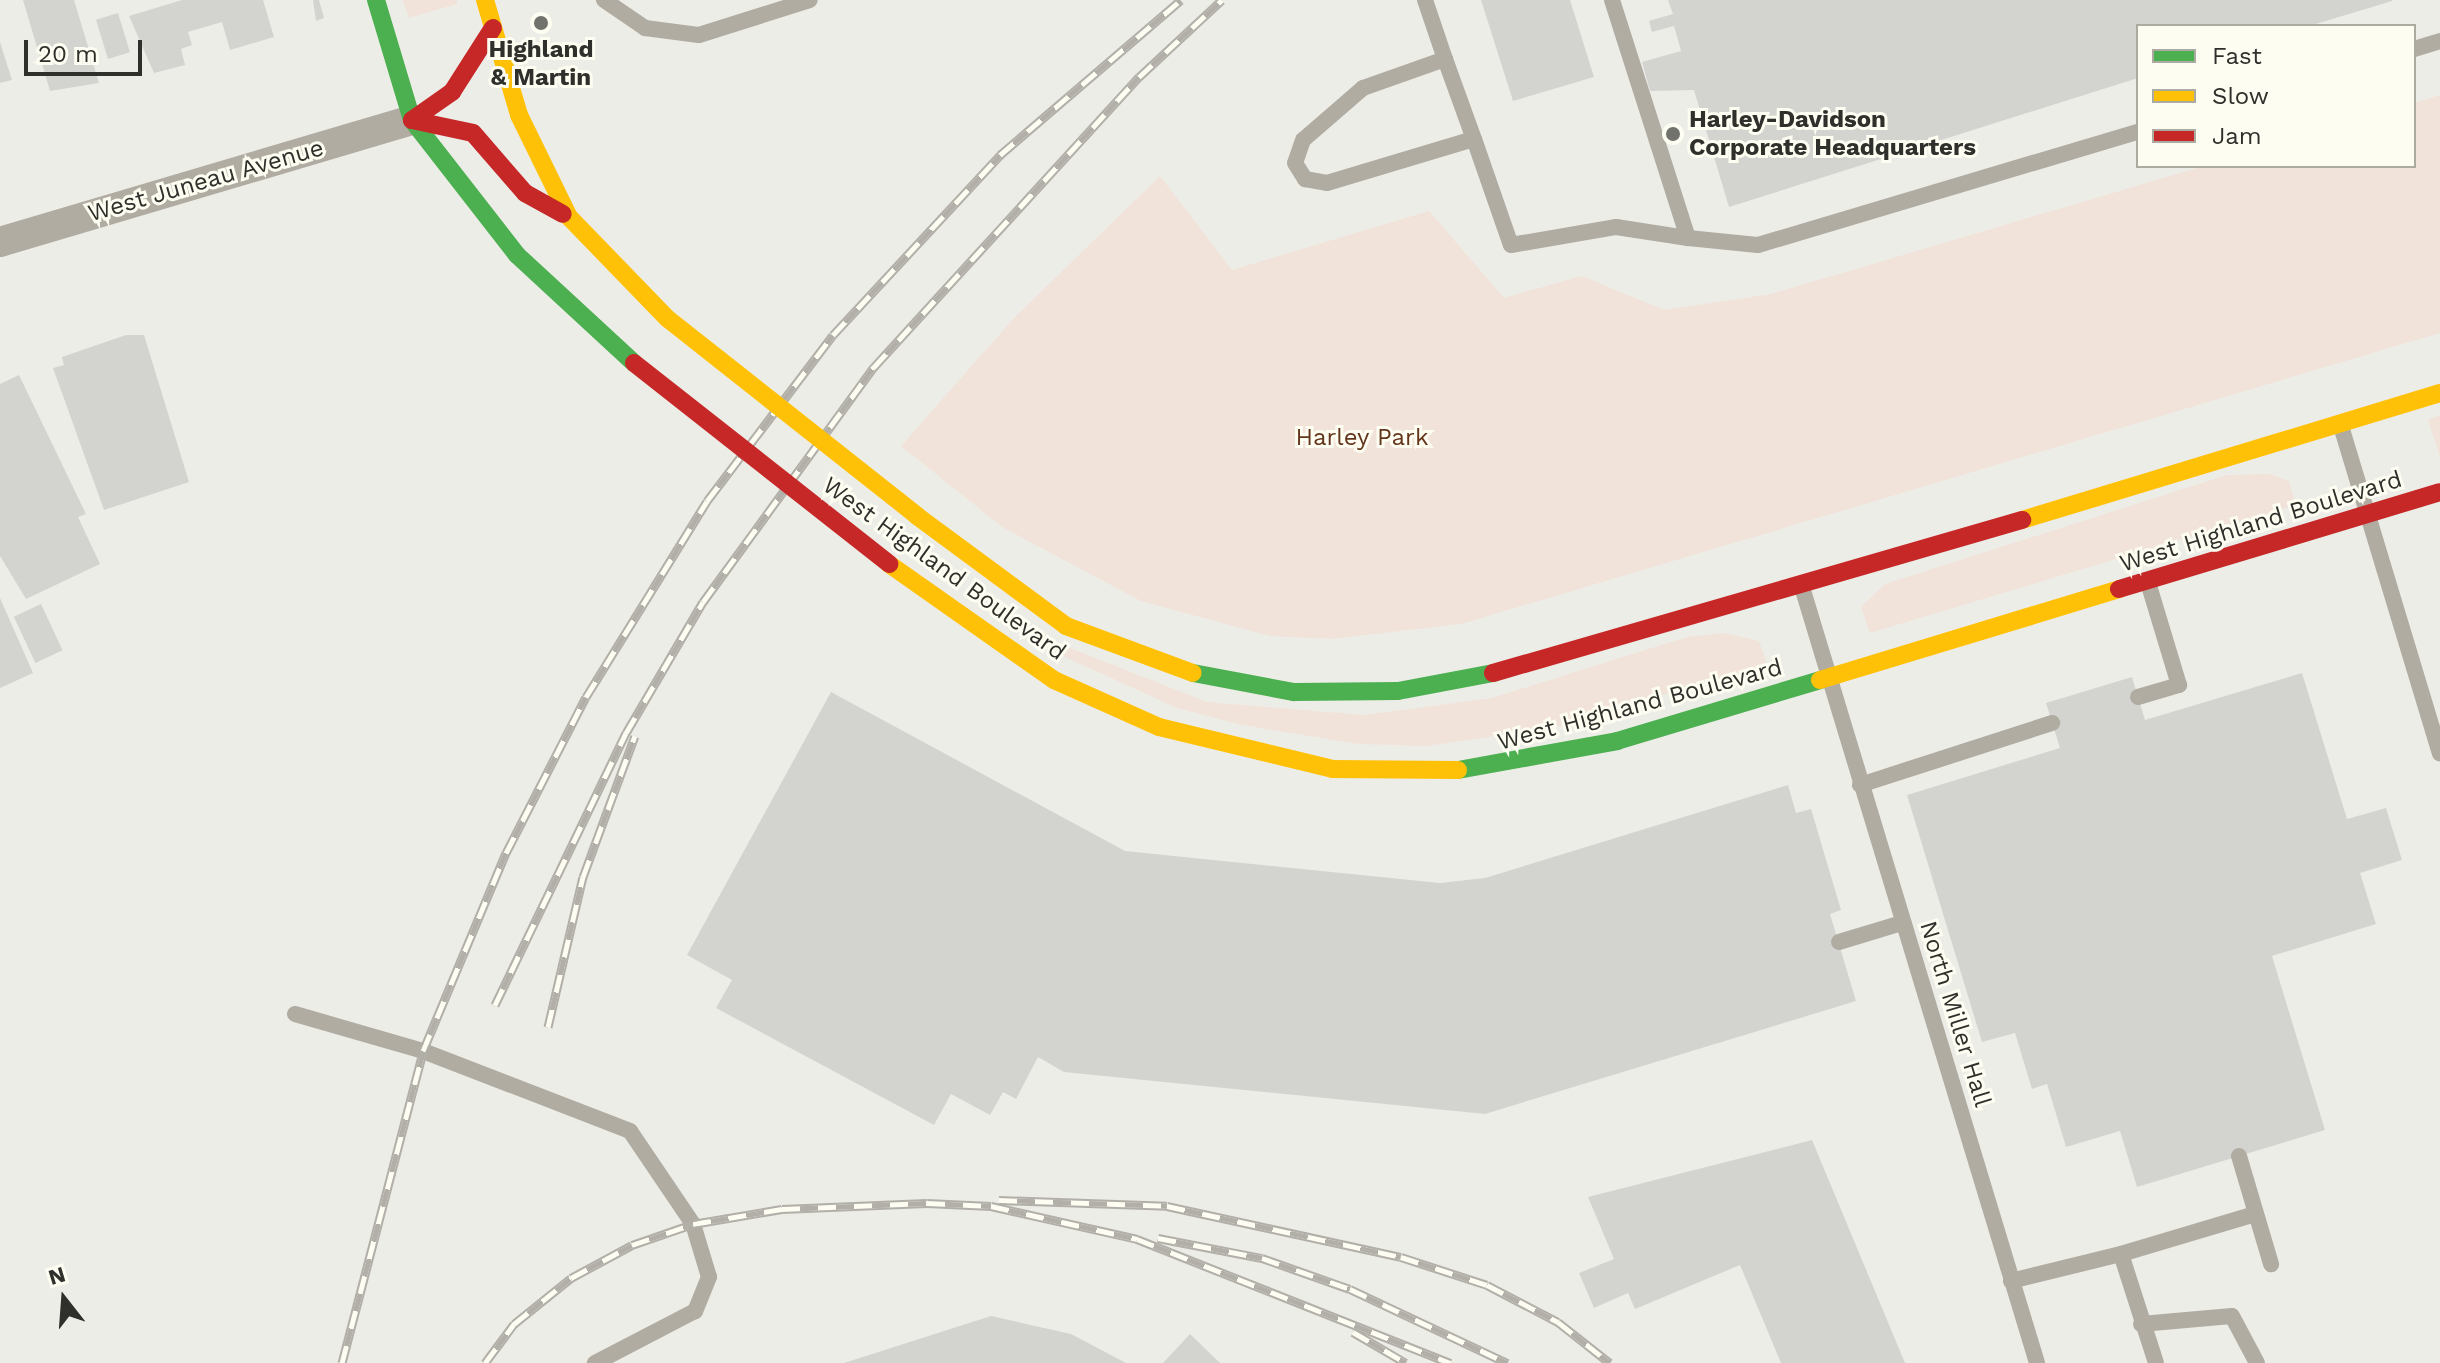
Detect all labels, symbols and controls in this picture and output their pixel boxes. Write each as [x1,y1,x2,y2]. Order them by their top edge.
marker: Highland & Martin [532,14,550,32]
scale bar [28,24,146,74]
legend [2136,24,2416,168]
place label: Highland & Martin [489,36,593,92]
text: 20 m [38,40,98,68]
text: Fast [2212,42,2262,70]
text: Slow [2212,82,2269,110]
place label: Harley-Davidson Corporate Headquarters [1689,106,1976,162]
text: Jam [2212,122,2262,150]
marker: Harley-Davidson Corporate Headquarters [1664,125,1682,143]
street label: West Juneau Avenue [84,133,328,229]
park label: Harley Park [1295,424,1429,452]
street label: West Highland Boulevard [2116,465,2406,579]
street label: West Highland Boulevard [817,471,1071,667]
street label: West Highland Boulevard [1494,653,1786,757]
street label: North Miller Hall [1913,917,1997,1111]
north arrow [24,1259,104,1339]
text: N [45,1261,68,1290]

